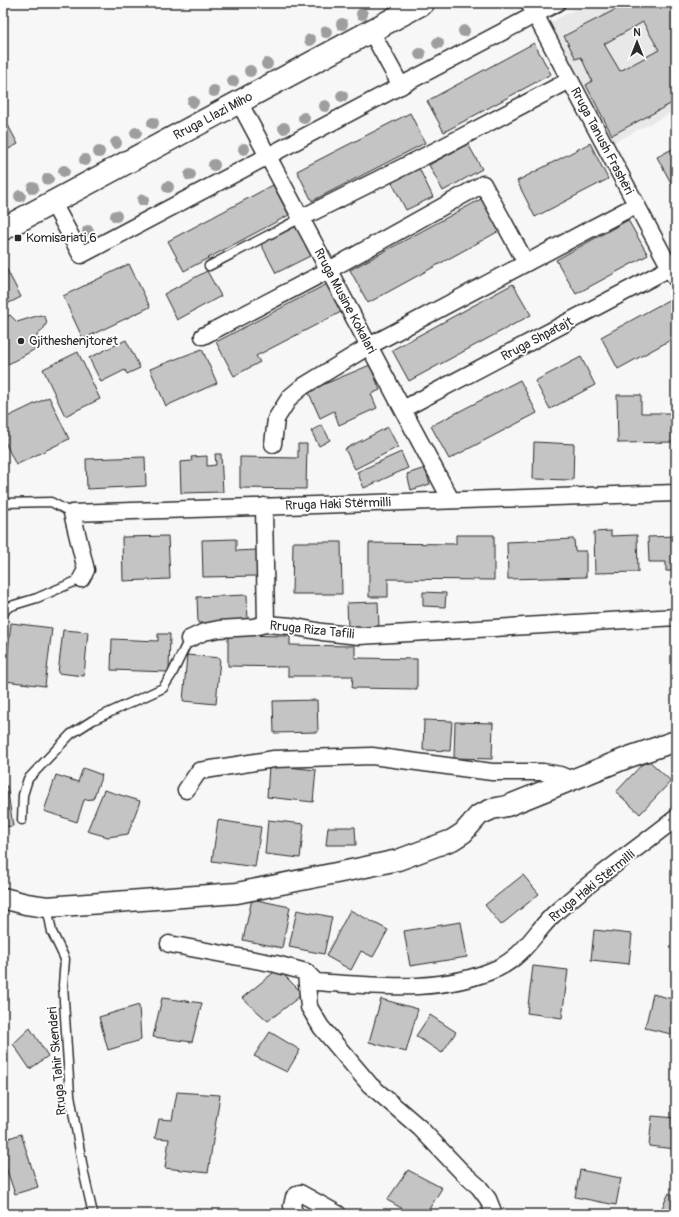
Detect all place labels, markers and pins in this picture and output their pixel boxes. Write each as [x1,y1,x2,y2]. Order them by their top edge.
place label: Komisariati 6 [26,230,97,246]
marker: Komisariati 6 [13,233,23,243]
place label: Gjitheshenjtorët [29,333,119,349]
marker: Gjitheshenjtorët [16,336,26,346]

